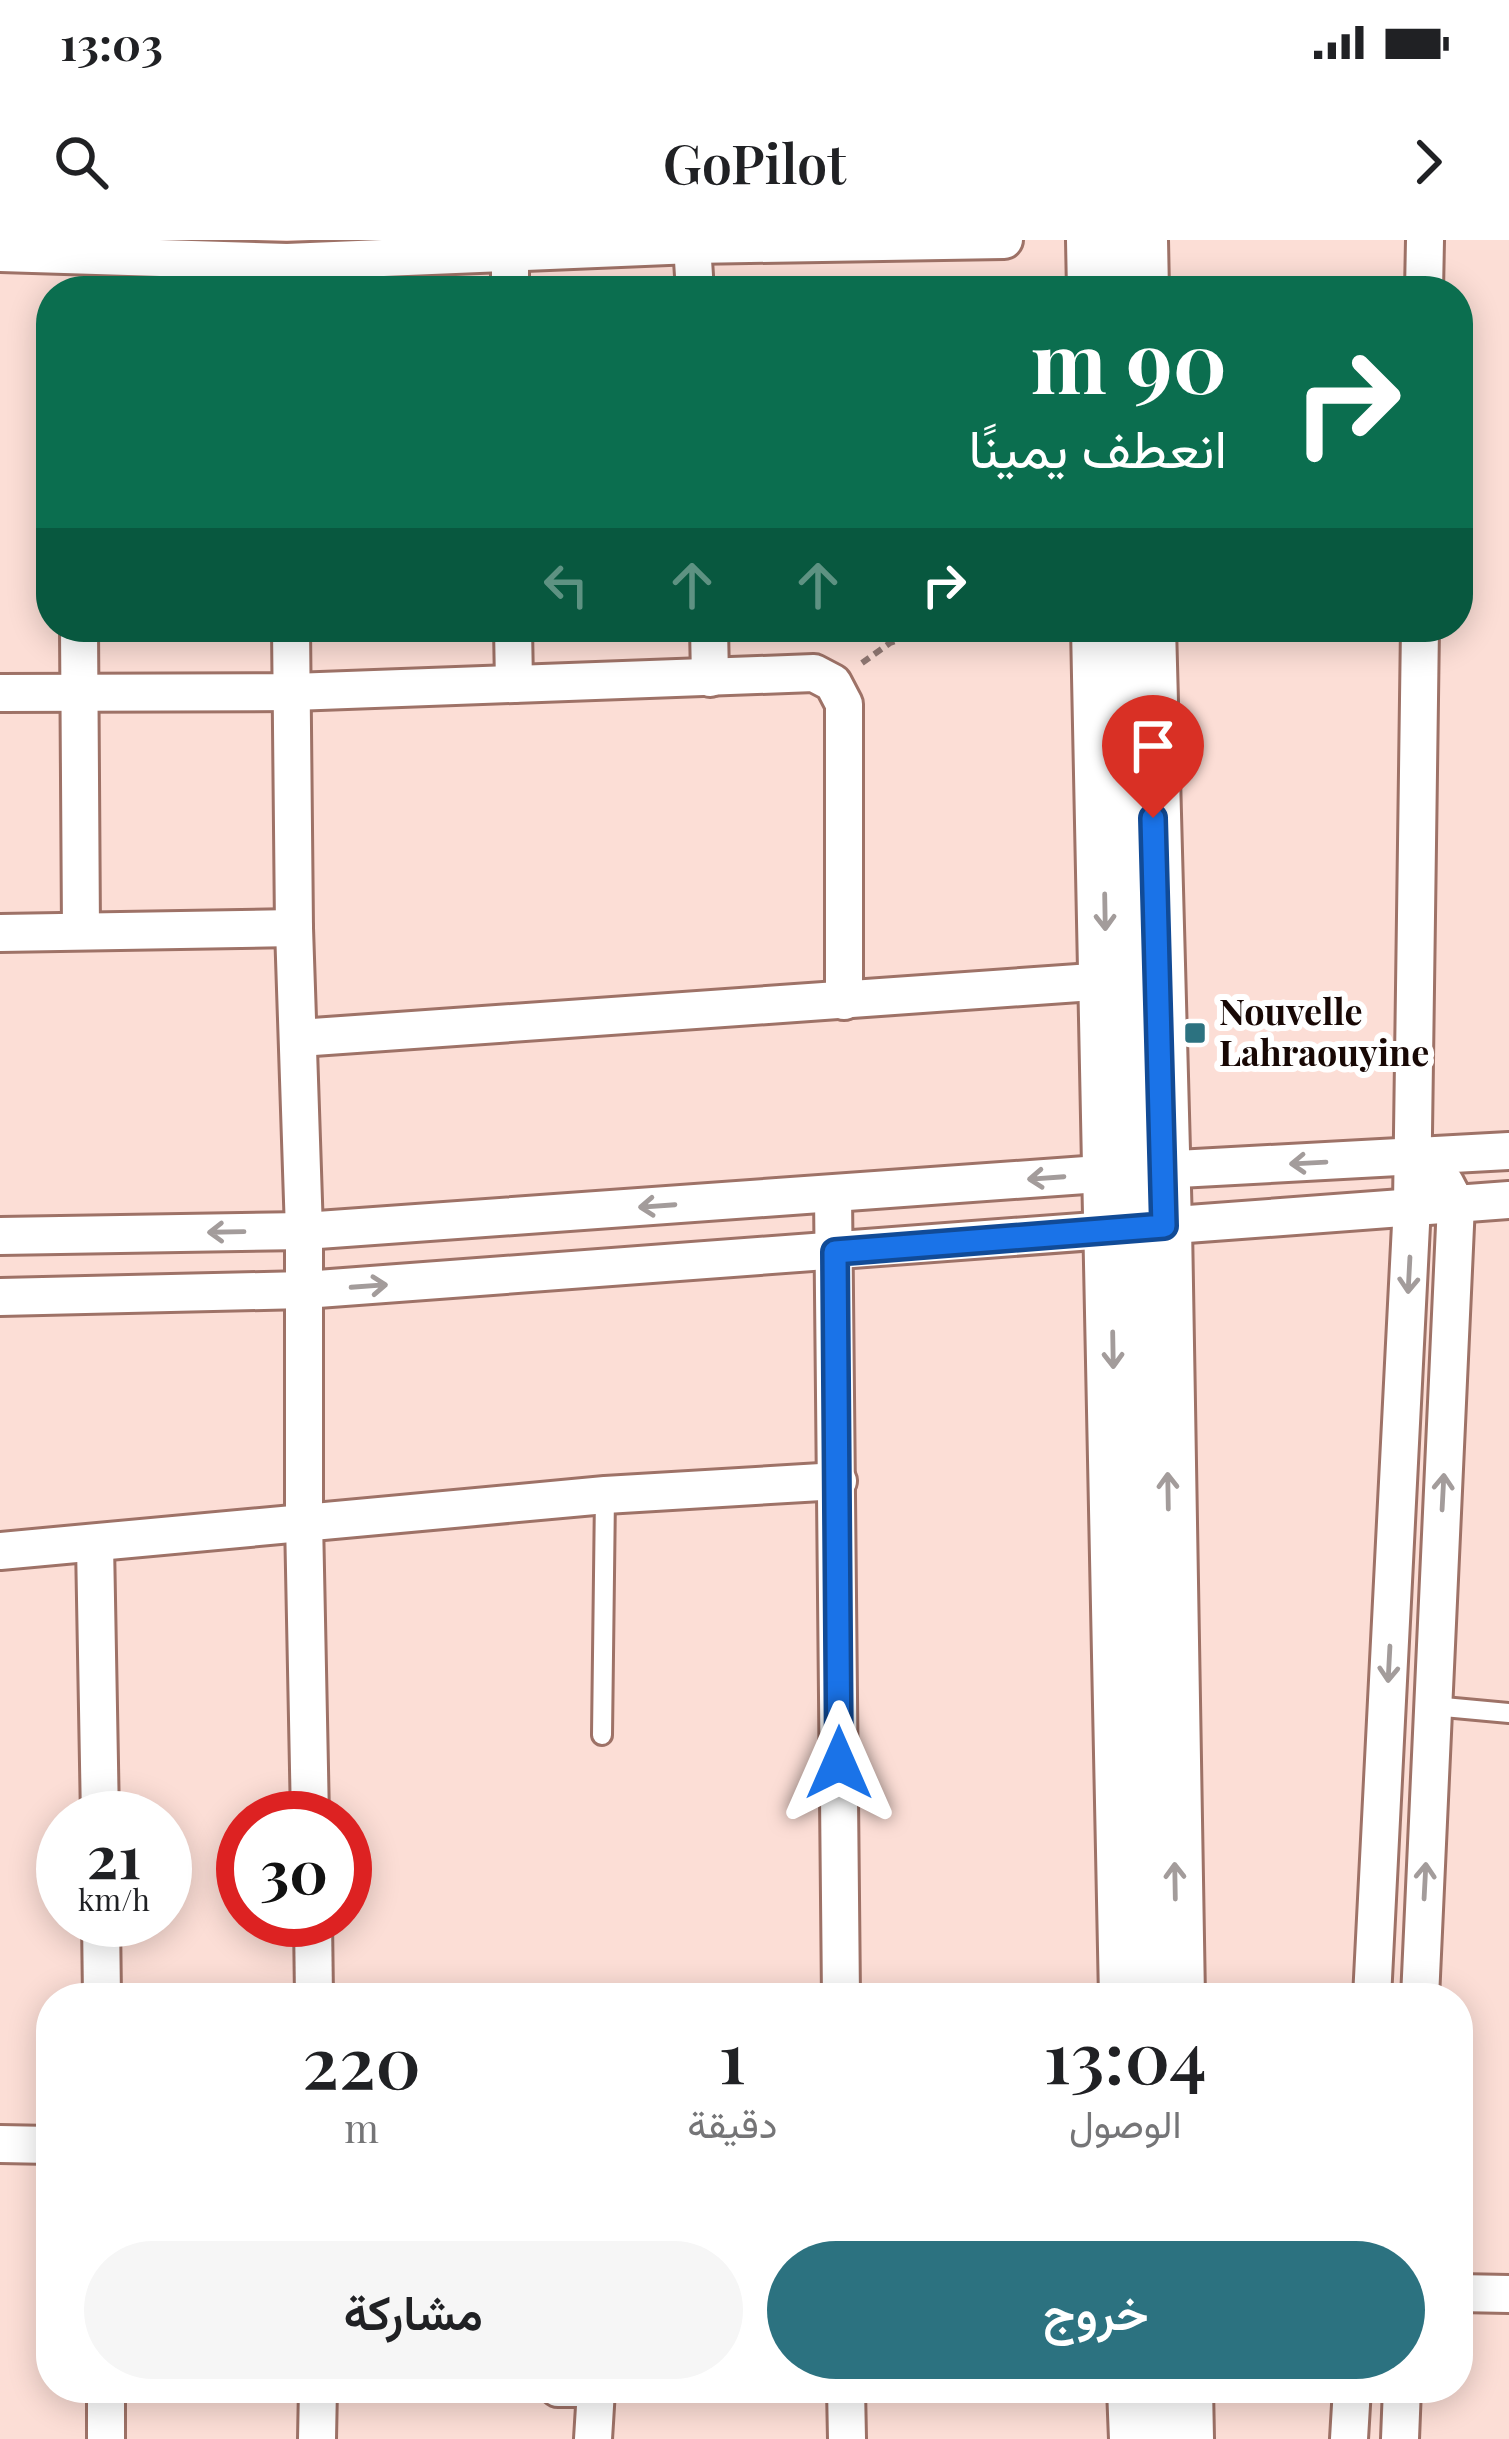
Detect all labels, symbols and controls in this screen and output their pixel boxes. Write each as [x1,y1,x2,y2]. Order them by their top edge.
text: 13:03 [60,12,163,72]
text: GoPilot [663,126,846,198]
icon: search [48,129,114,195]
icon: forward [1395,129,1461,195]
text: 90 m [1031,303,1227,415]
icon: right [1269,324,1425,480]
text: انعطف يمينًا [968,410,1227,482]
icon: left [533,552,599,618]
icon: ahead [659,552,725,618]
icon: ahead [785,552,851,618]
icon: right [911,552,977,618]
pin [1102,695,1204,818]
icon: arrive [1120,713,1186,779]
one-way arrow [1094,892,1117,931]
place label: Nouvelle Lahraouyine [1219,986,1429,1075]
marker: Nouvelle Lahraouyine [1182,1020,1208,1046]
one-way arrow [1289,1152,1328,1175]
one-way arrow [1027,1167,1066,1190]
one-way arrow [638,1194,677,1217]
one-way arrow [207,1221,246,1244]
one-way arrow [1397,1255,1420,1294]
one-way arrow [349,1274,388,1297]
one-way arrow [1102,1330,1125,1369]
one-way arrow [1157,1472,1179,1511]
one-way arrow [1432,1473,1455,1512]
one-way arrow [1377,1644,1400,1683]
position arrow [776,1700,902,1826]
speed limit sign: 30 [216,1791,372,1947]
text: 21 [87,1814,141,1894]
one-way arrow [1163,1862,1186,1901]
one-way arrow [1414,1862,1437,1901]
text: km/h [78,1879,150,1919]
text: 1 [719,2006,746,2102]
text: 13:04 [1044,2006,1207,2102]
text: 220 [302,2011,421,2107]
text: دقيقة [687,2096,777,2148]
text: الوصول [1069,2096,1181,2148]
text: m [344,2101,379,2153]
button: مشاركة [84,2241,743,2379]
button: خروج [767,2241,1425,2379]

